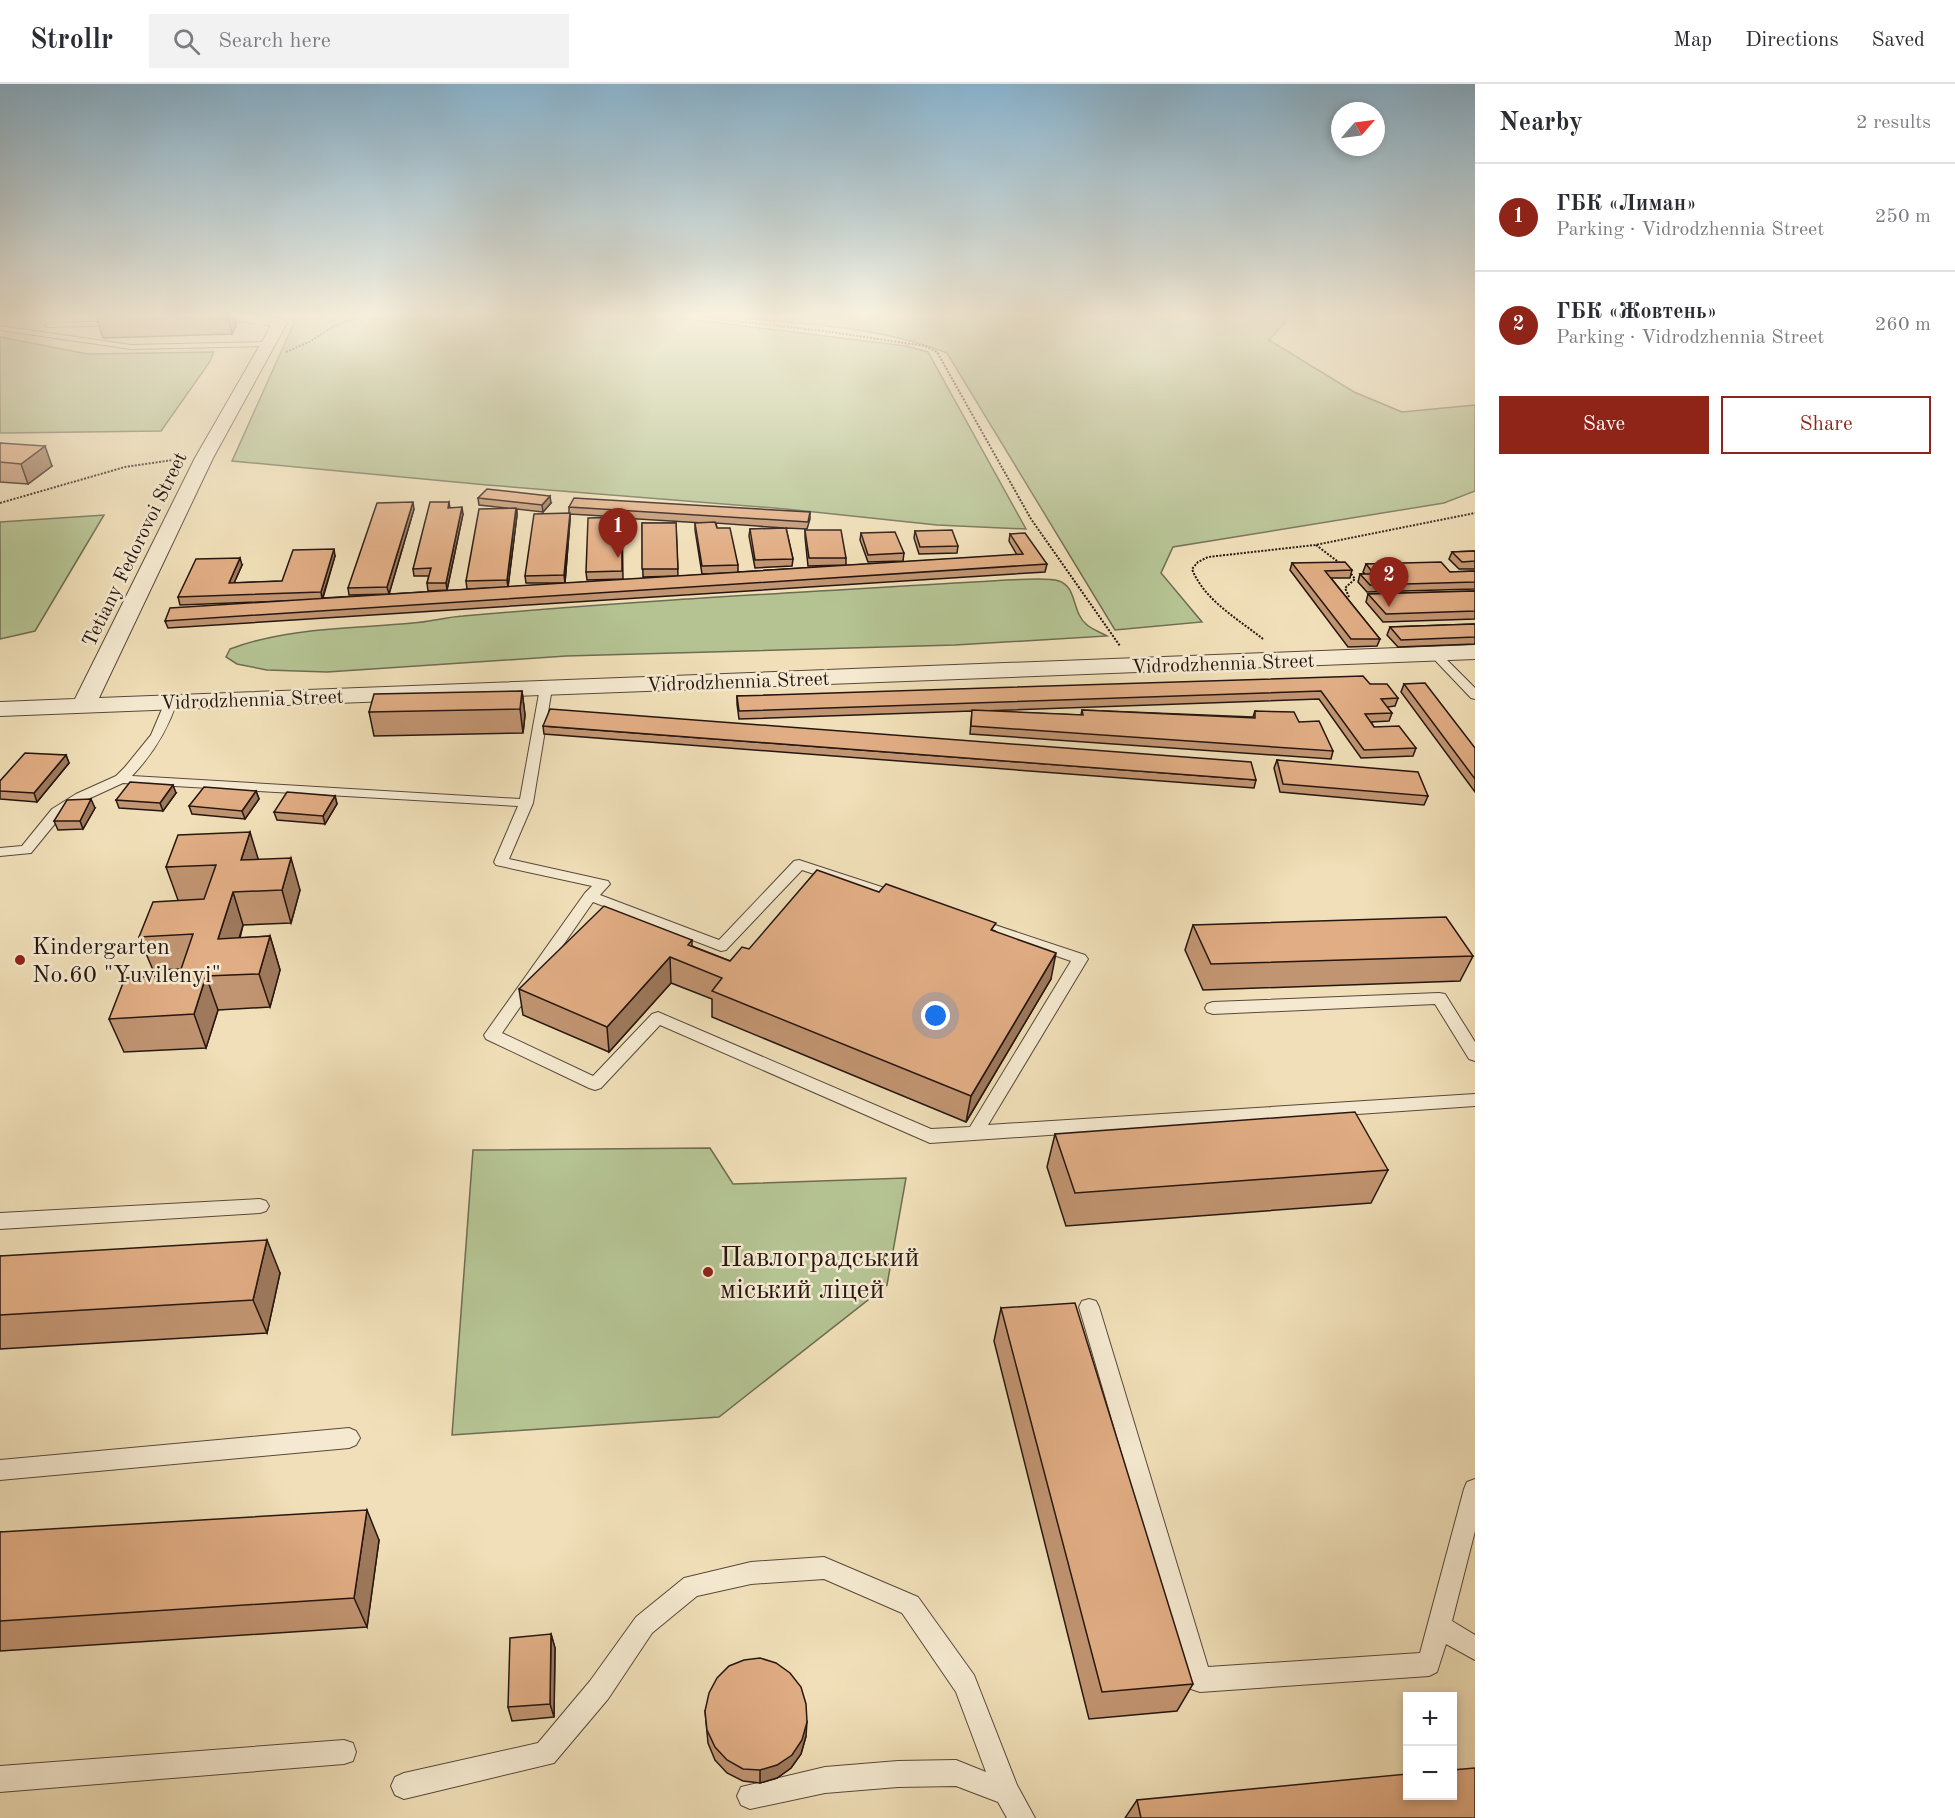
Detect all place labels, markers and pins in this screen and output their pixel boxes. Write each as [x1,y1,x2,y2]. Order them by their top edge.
pin: 1 [598,508,638,558]
pin: 2 [1370,558,1408,607]
place label: Kindergarten No.60 "Yuvilenyi" [32,936,221,988]
marker: Kindergarten No.60 "Yuvilenyi" [13,953,27,967]
place label: Павлоградський міський ліцей [720,1245,920,1305]
marker: Павлоградський міський ліцей [701,1265,715,1279]

